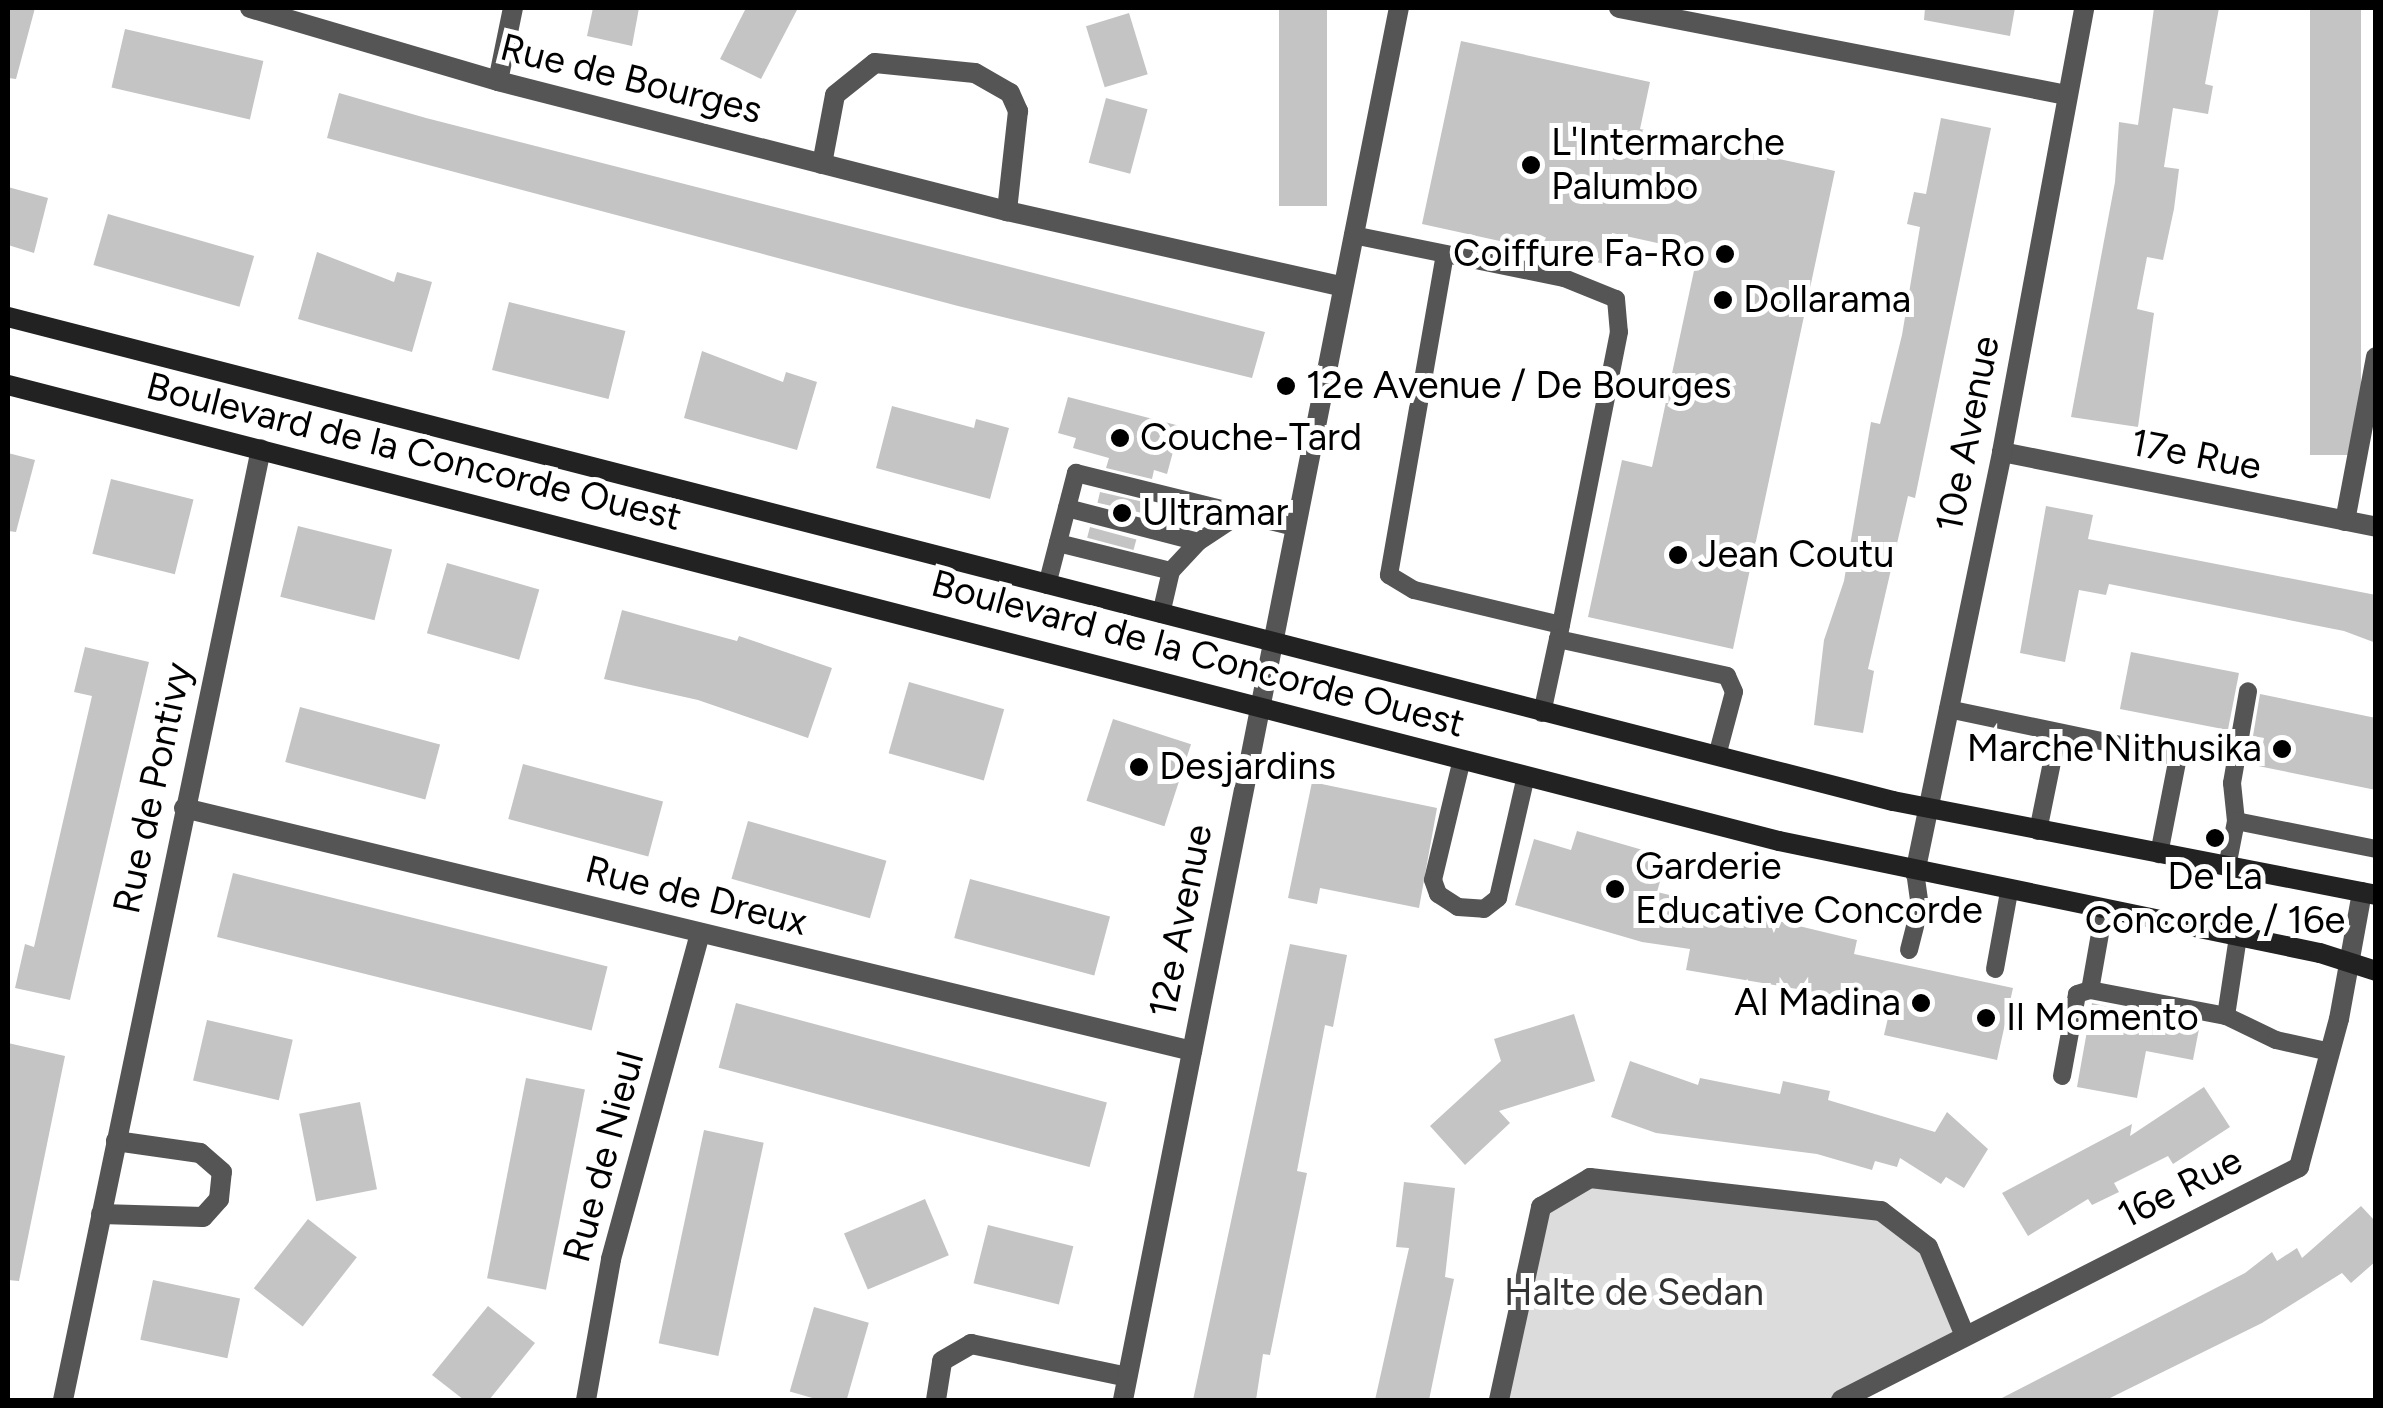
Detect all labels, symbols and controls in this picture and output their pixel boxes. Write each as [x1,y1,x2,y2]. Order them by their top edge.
street label: Rue de Bourges [496,25,766,133]
place label: L'Intermarche Palumbo [1551,120,1785,210]
marker: L'Intermarche Palumbo [1520,154,1542,176]
place label: Coiffure Fa-Ro [1453,231,1705,277]
marker: Coiffure Fa-Ro [1714,243,1736,265]
place label: Dollarama [1743,277,1911,323]
marker: Dollarama [1712,289,1734,311]
street label: 10e Avenue [1927,332,2009,536]
street label: Boulevard de la Concorde Ouest [142,363,686,541]
place label: 12e Avenue / De Bourges [1306,363,1731,409]
marker: 12e Avenue / De Bourges [1275,375,1297,397]
place label: Couche-Tard [1140,415,1362,461]
street label: 17e Rue [2127,420,2265,490]
marker: Couche-Tard [1109,427,1131,449]
place label: Ultramar [1142,490,1288,536]
marker: Ultramar [1111,502,1133,524]
place label: Jean Coutu [1698,532,1894,578]
marker: Jean Coutu [1667,544,1689,566]
street label: Boulevard de la Concorde Ouest [927,561,1469,747]
street label: Rue de Pontivy [104,658,202,918]
place label: Marche Nithusika [1967,726,2262,772]
marker: Marche Nithusika [2271,738,2293,760]
place label: Desjardins [1159,744,1336,790]
marker: Desjardins [1128,756,1150,778]
street label: 12e Avenue [1140,821,1222,1021]
marker: De La Concorde / 16e [2204,827,2226,849]
place label: Garderie Educative Concorde [1635,844,1983,934]
street label: Rue de Dreux [581,846,811,946]
place label: De La Concorde / 16e [2085,854,2345,944]
marker: Garderie Educative Concorde [1604,878,1626,900]
place label: Al Madina [1734,980,1901,1026]
marker: Al Madina [1910,992,1932,1014]
place label: Il Momento [2006,995,2199,1041]
marker: Il Momento [1975,1007,1997,1029]
street label: Rue de Nieul [554,1047,654,1267]
street label: 16e Rue [2110,1137,2250,1239]
park label: Halte de Sedan [1504,1270,1764,1316]

